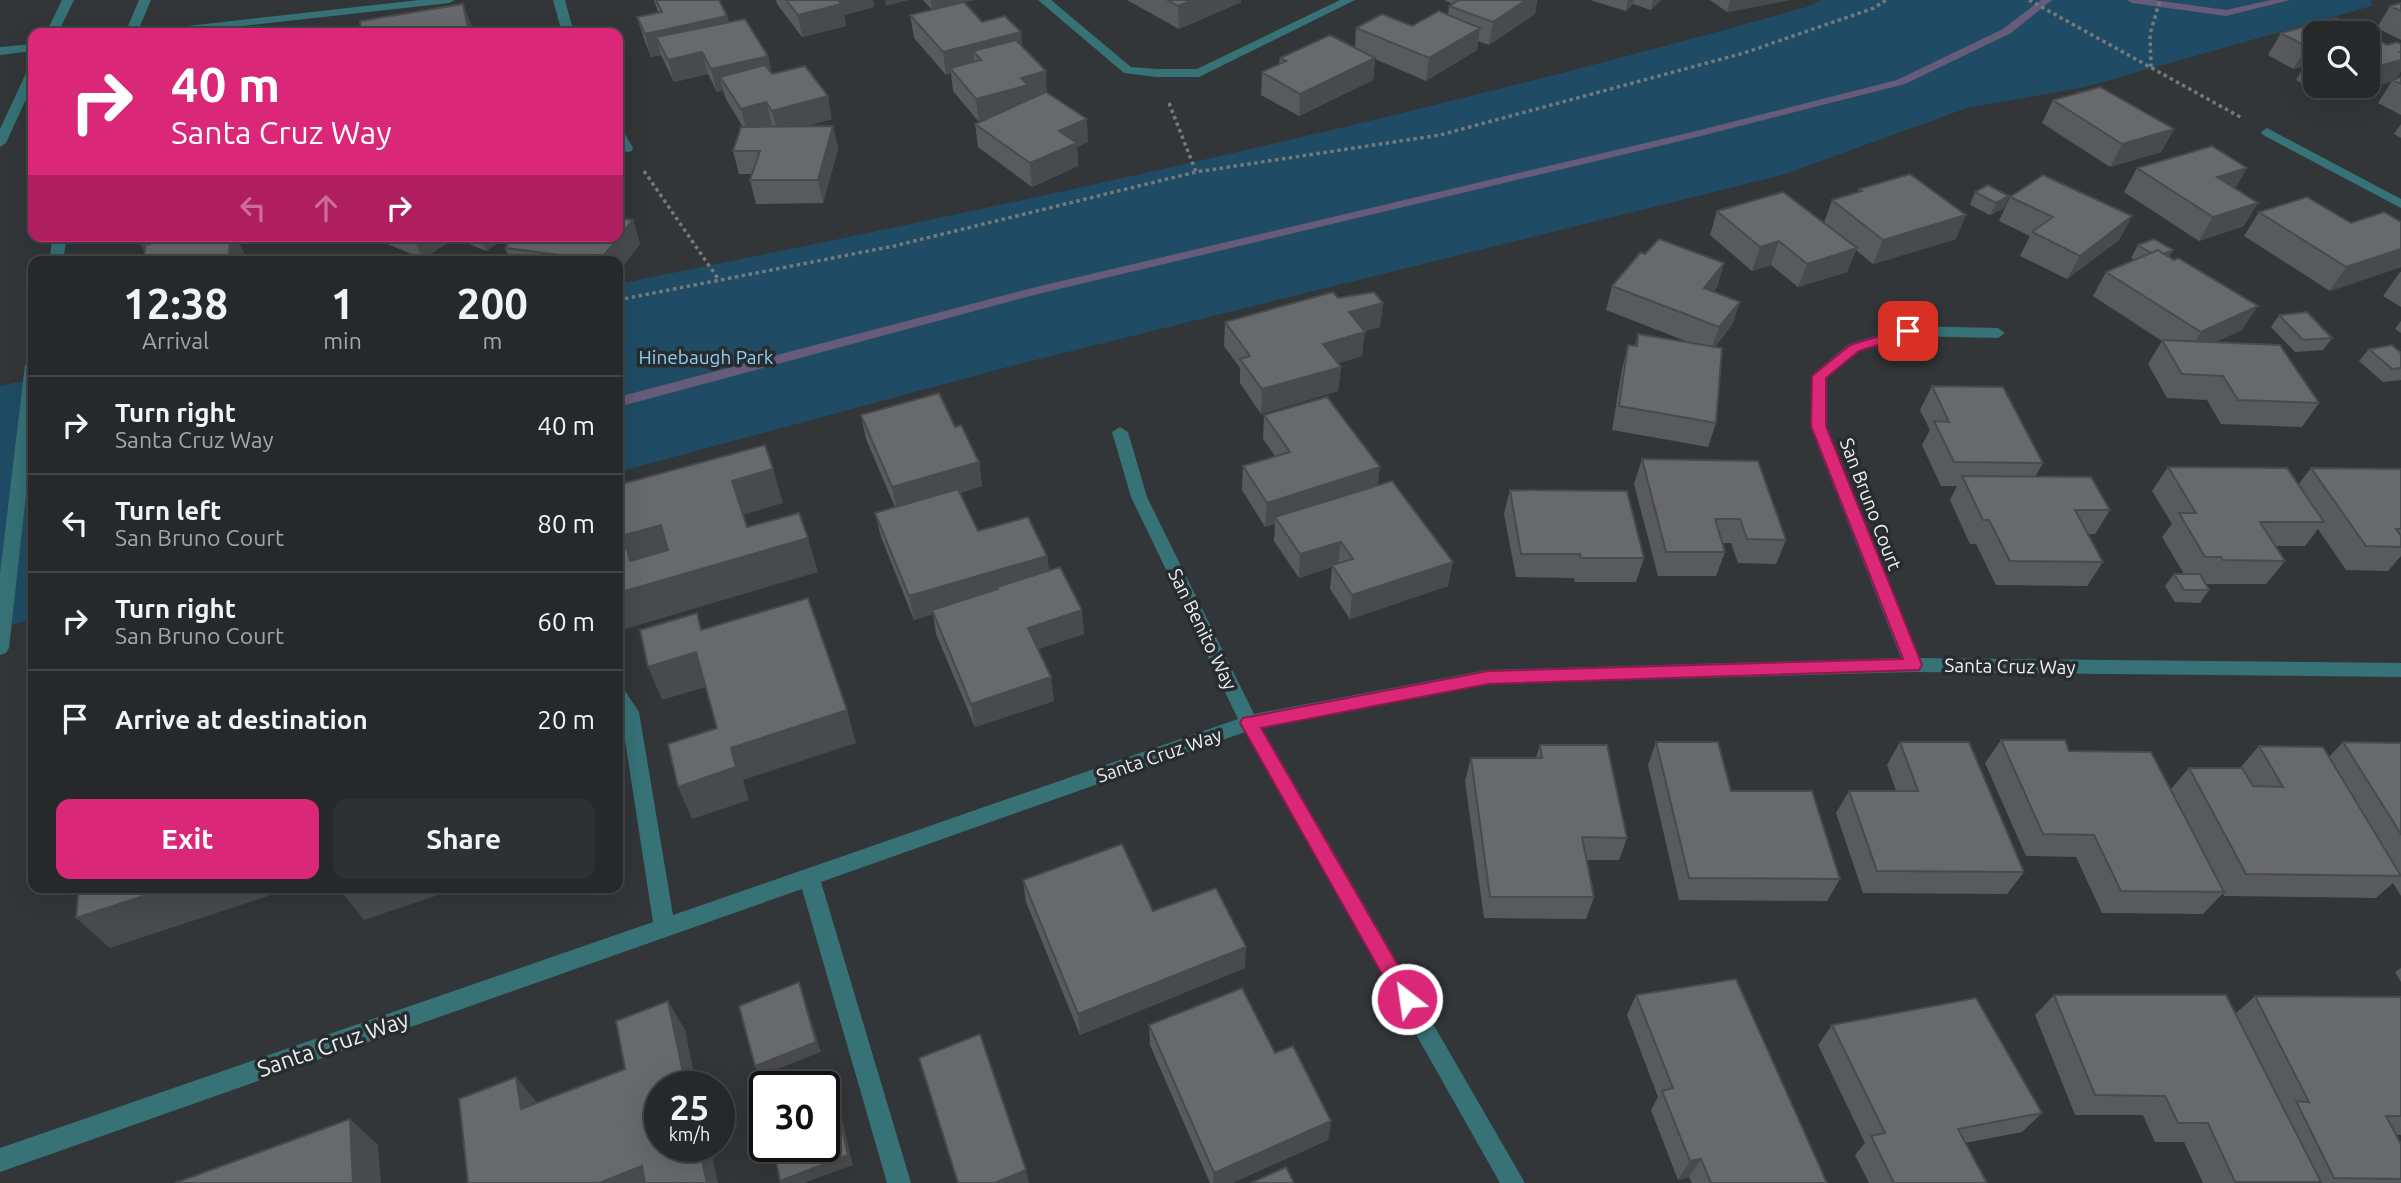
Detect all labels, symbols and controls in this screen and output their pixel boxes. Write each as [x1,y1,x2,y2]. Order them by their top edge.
map controls [2303,21,2380,98]
button: search [2303,21,2380,98]
icon: right [56,56,147,147]
text: 40 m [171,56,280,111]
text: Santa Cruz Way [171,114,392,150]
icon: left [234,189,272,227]
icon: ahead [307,189,345,227]
icon: right [380,189,418,227]
text: 12:38 [123,280,228,327]
text: 1 [331,280,354,327]
text: 200 [457,280,528,327]
pin [1878,301,1938,361]
icon: arrive [1889,312,1927,350]
text: Arrival [142,328,209,353]
text: min [323,328,362,353]
text: m [482,328,502,353]
park label: Hinebaugh Park [639,346,774,368]
text: Turn right [115,398,236,427]
icon: right [56,406,94,444]
text: 40 m [537,411,595,440]
text: Santa Cruz Way [115,427,274,452]
street label: San Bruno Court [1836,435,1906,574]
text: Turn left [115,496,221,525]
icon: left [56,504,94,542]
text: 80 m [537,509,595,538]
text: San Bruno Court [115,525,284,550]
street label: San Benito Way [1164,565,1242,693]
text: Turn right [115,594,236,623]
icon: right [56,602,94,640]
text: 60 m [537,607,595,636]
text: San Bruno Court [115,623,284,648]
street label: Santa Cruz Way [1944,654,2076,678]
icon: arrive [56,700,94,738]
text: Arrive at destination [115,705,368,734]
text: 20 m [537,705,595,734]
street label: Santa Cruz Way [1093,723,1225,787]
button: Exit [56,799,319,879]
button: Share [333,799,595,879]
position arrow [1370,962,1444,1036]
street label: Santa Cruz Way [254,1006,412,1081]
speed limit sign: 30 [749,1071,840,1162]
text: 25 [670,1087,709,1127]
text: km/h [669,1124,710,1144]

